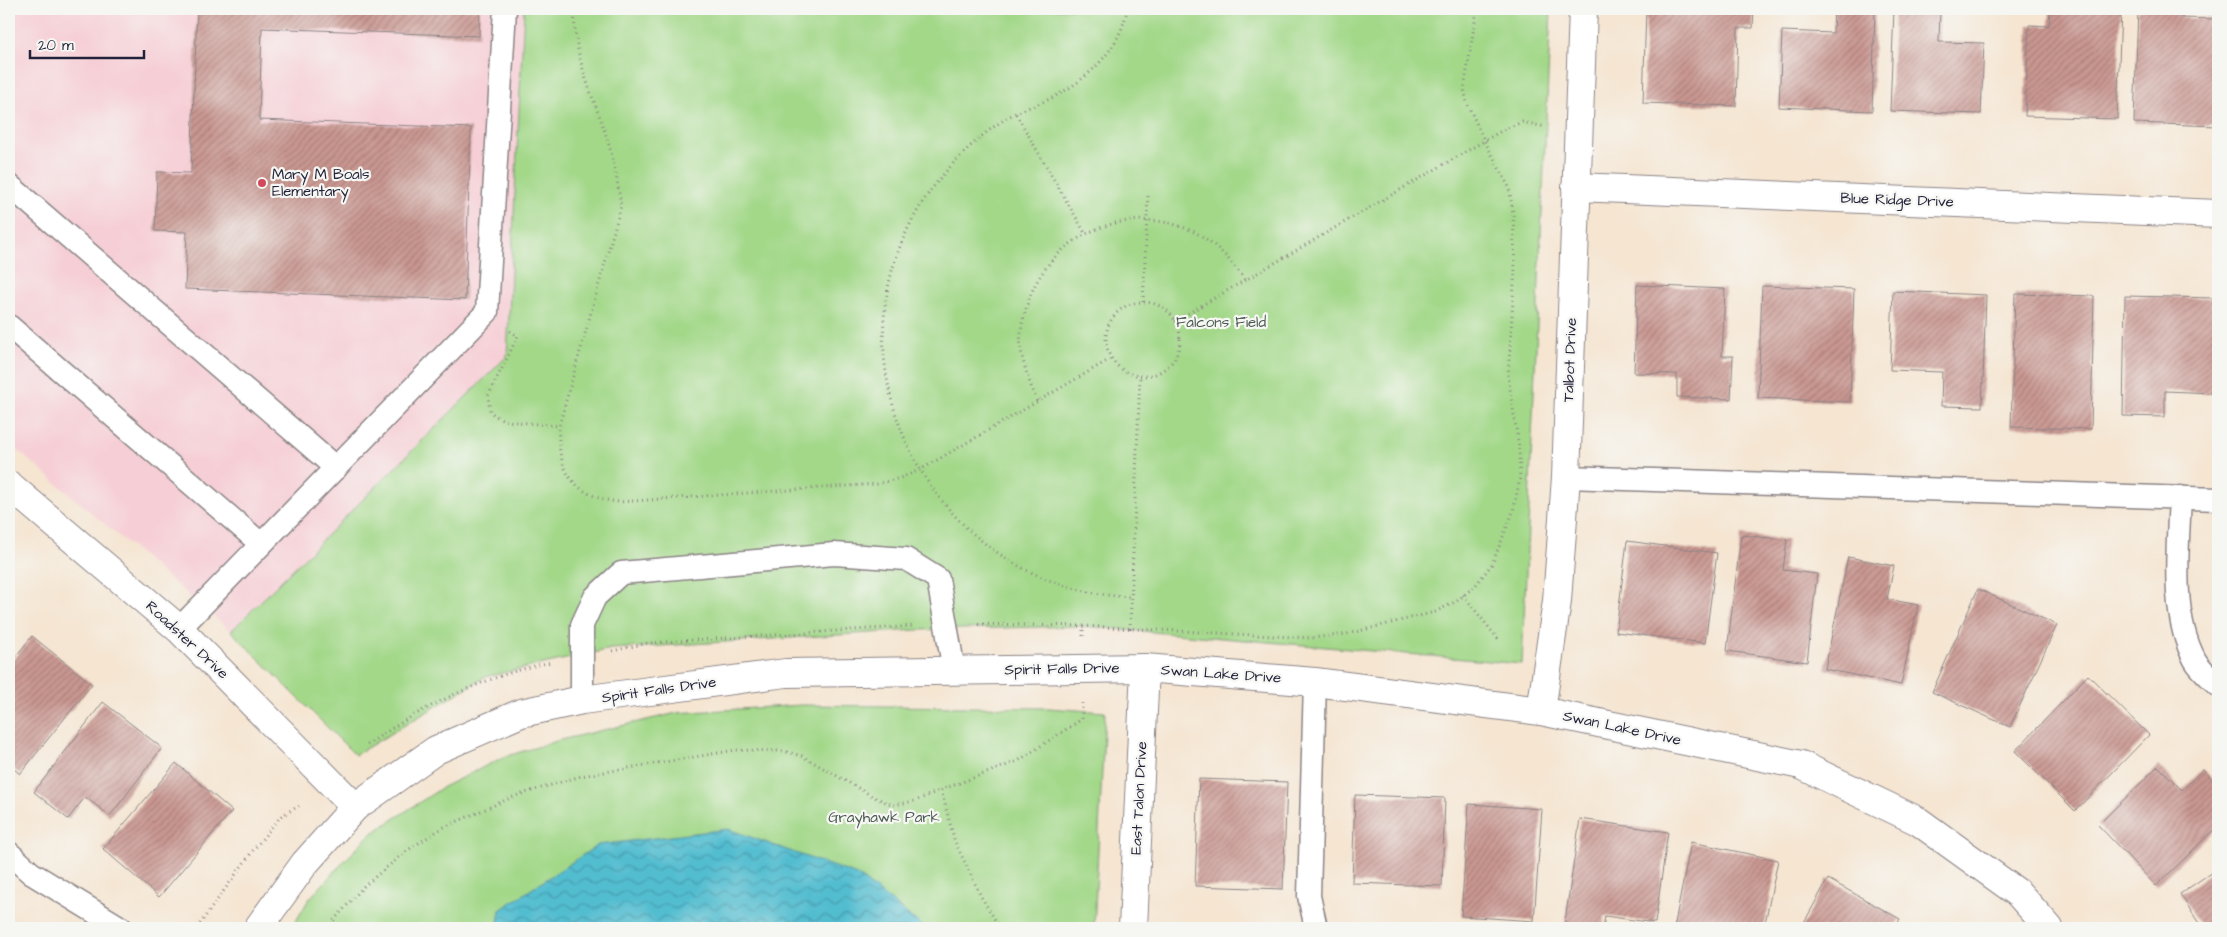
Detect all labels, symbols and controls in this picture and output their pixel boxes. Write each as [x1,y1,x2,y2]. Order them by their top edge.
scale bar [30,28,144,60]
text: 20 m [38,35,74,56]
place label: Mary M Boals Elementary [272,164,370,203]
marker: Mary M Boals Elementary [256,177,268,189]
street label: Blue Ridge Drive [1840,188,1954,213]
park label: Falcons Field [1176,312,1266,333]
street label: Talbot Drive [1558,317,1582,403]
street label: Roadster Drive [141,596,233,684]
street label: Spirit Falls Drive [1004,657,1120,681]
street label: Swan Lake Drive [1160,659,1282,689]
street label: Spirit Falls Drive [600,672,718,708]
street label: Swan Lake Drive [1561,705,1683,751]
street label: East Talon Drive [1126,741,1152,855]
park label: Grayhawk Park [828,807,940,829]

